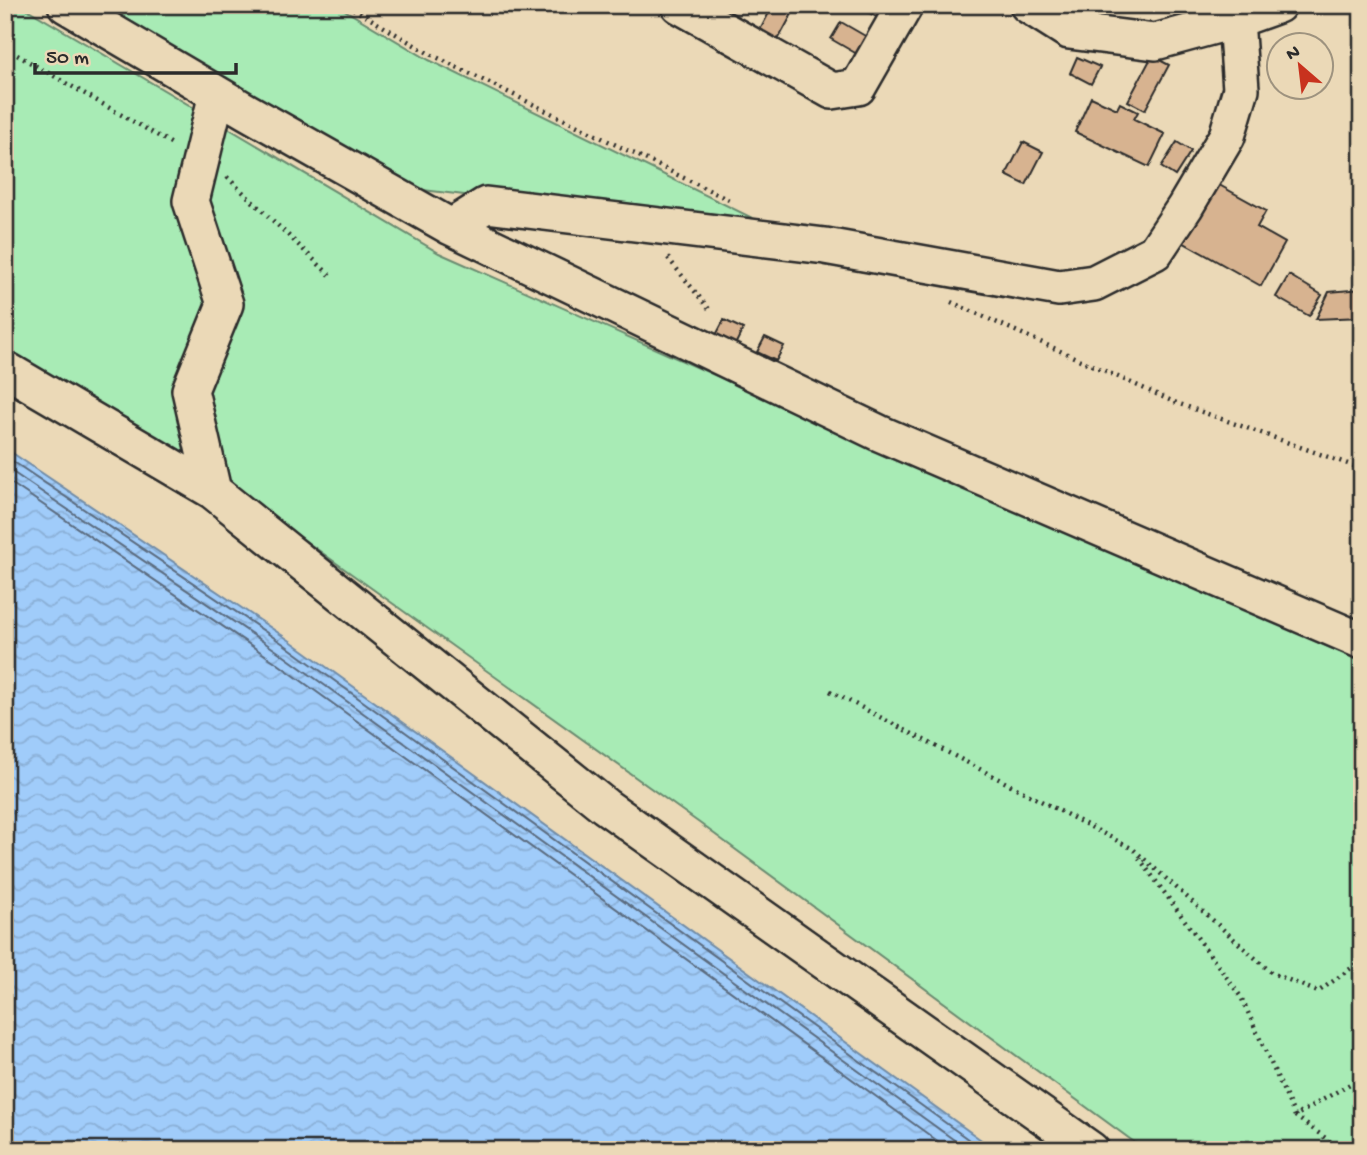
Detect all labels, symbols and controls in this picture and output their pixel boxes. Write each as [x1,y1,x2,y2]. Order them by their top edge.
scale bar [35,32,236,76]
north arrow [1266,32,1336,102]
text: N [1283,41,1305,67]
text: 50 m [46,47,89,72]

